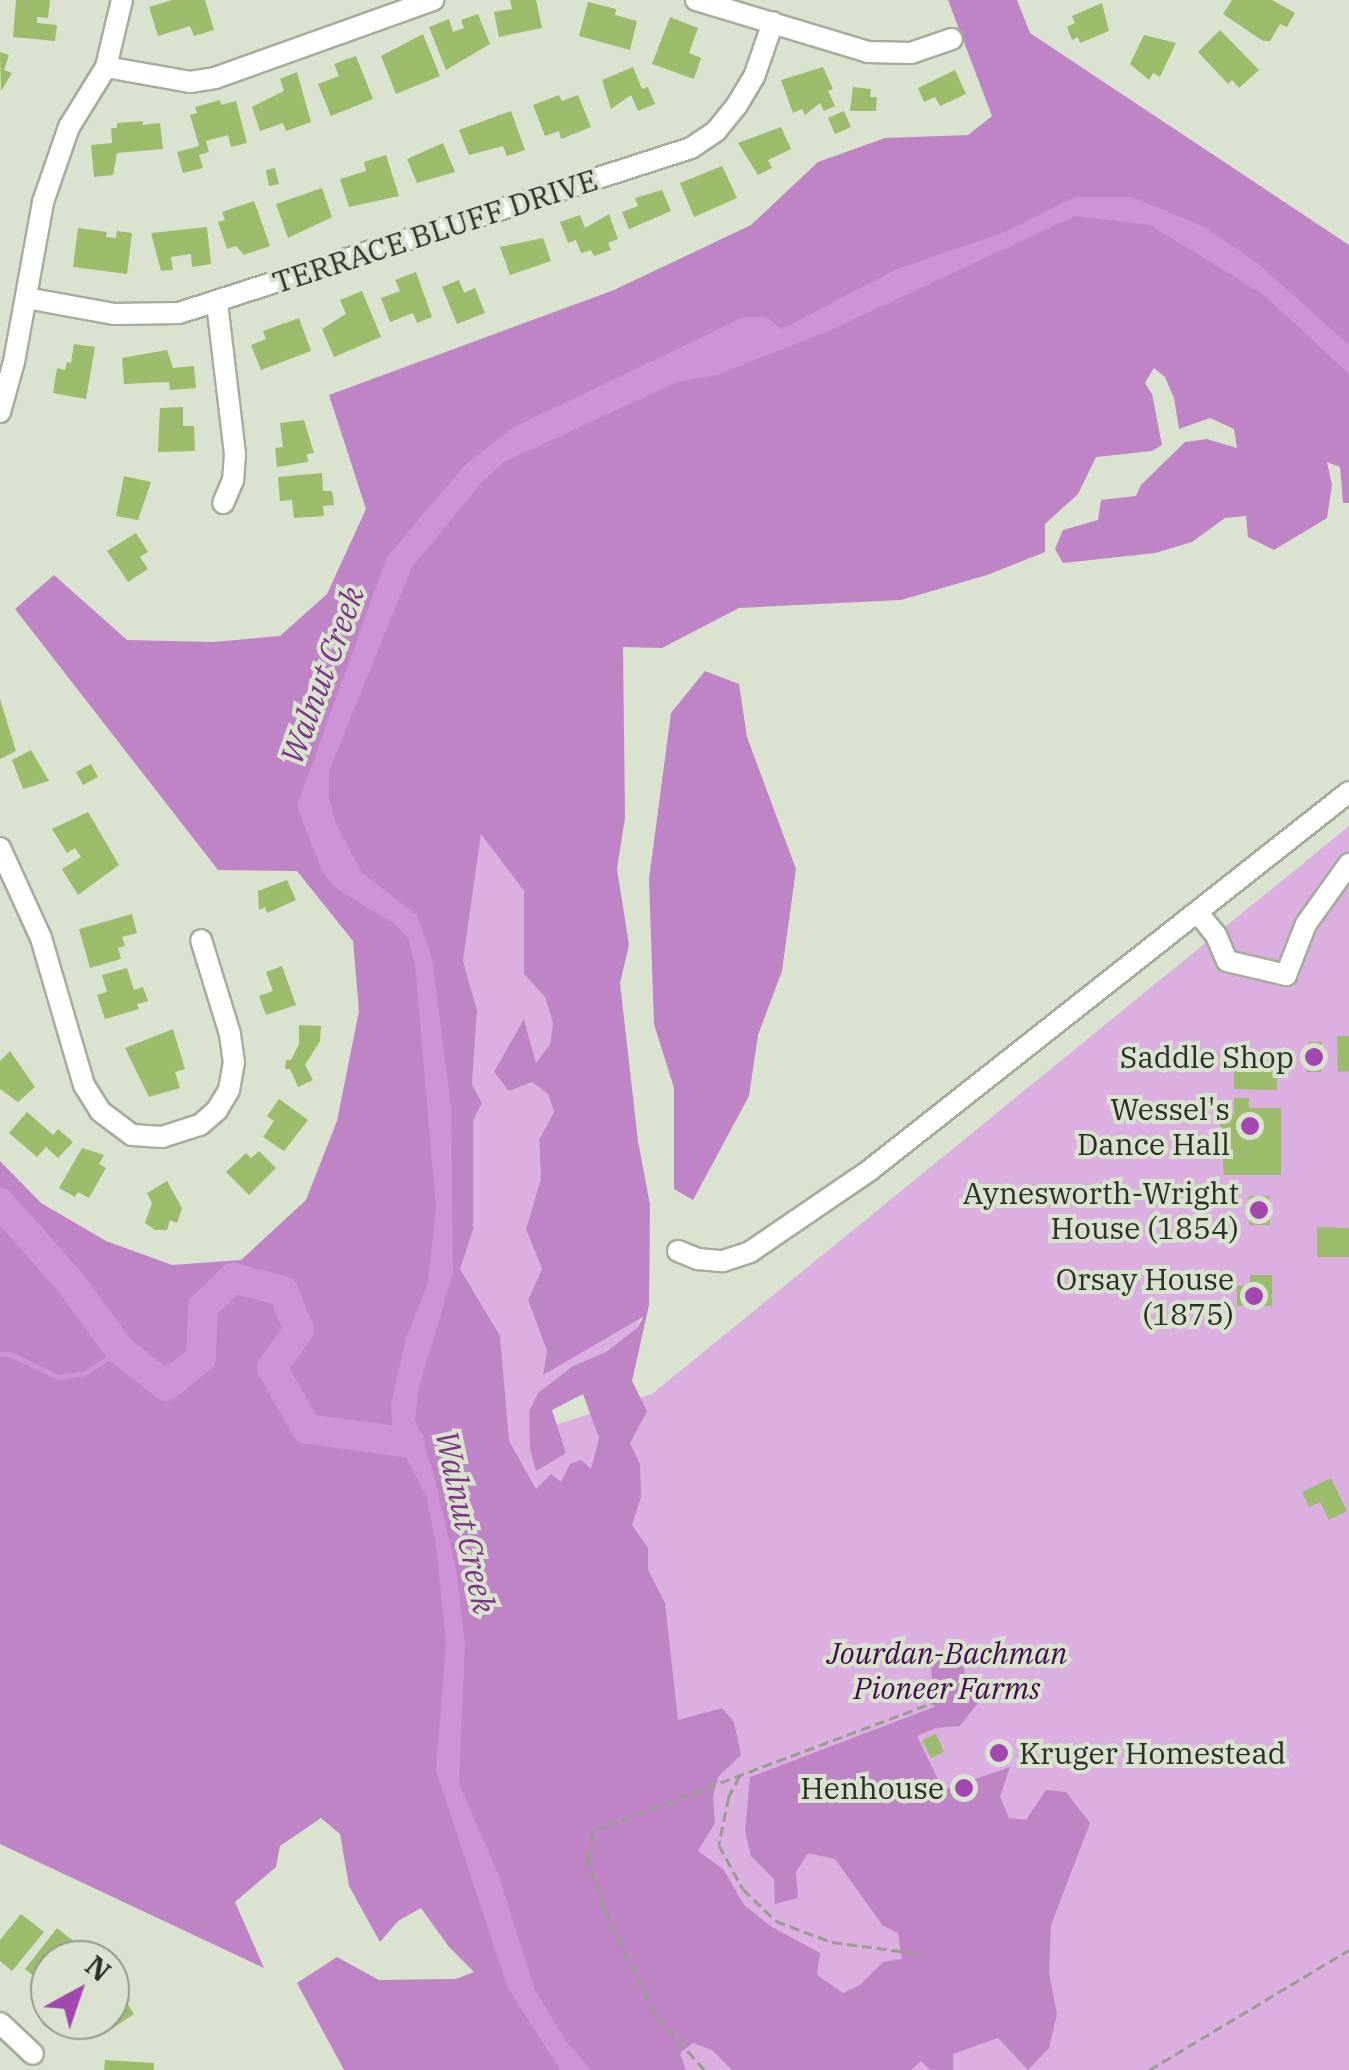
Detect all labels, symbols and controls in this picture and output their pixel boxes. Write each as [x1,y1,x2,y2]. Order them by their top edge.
street label: TERRACE BLUFF DRIVE [268,161,602,301]
water label: Walnut Creek [272,581,372,769]
place label: Saddle Shop [1120,1039,1294,1075]
marker: Saddle Shop [1303,1046,1325,1068]
place label: Wessel's Dance Hall [1077,1091,1230,1162]
marker: Wessel's Dance Hall [1239,1115,1261,1137]
place label: Aynesworth-Wright House (1854) [963,1175,1239,1246]
marker: Aynesworth-Wright House (1854) [1248,1199,1270,1221]
place label: Orsay House (1875) [1056,1261,1234,1332]
marker: Orsay House (1875) [1243,1285,1265,1307]
water label: Walnut Creek [428,1427,504,1617]
park label: Jourdan-Bachman Pioneer Farms [827,1635,1067,1706]
place label: Kruger Homestead [1019,1735,1286,1771]
marker: Kruger Homestead [988,1742,1010,1764]
place label: Henhouse [800,1770,944,1806]
marker: Henhouse [953,1777,975,1799]
north arrow [30,1940,130,2040]
text: N [78,1947,119,1989]

